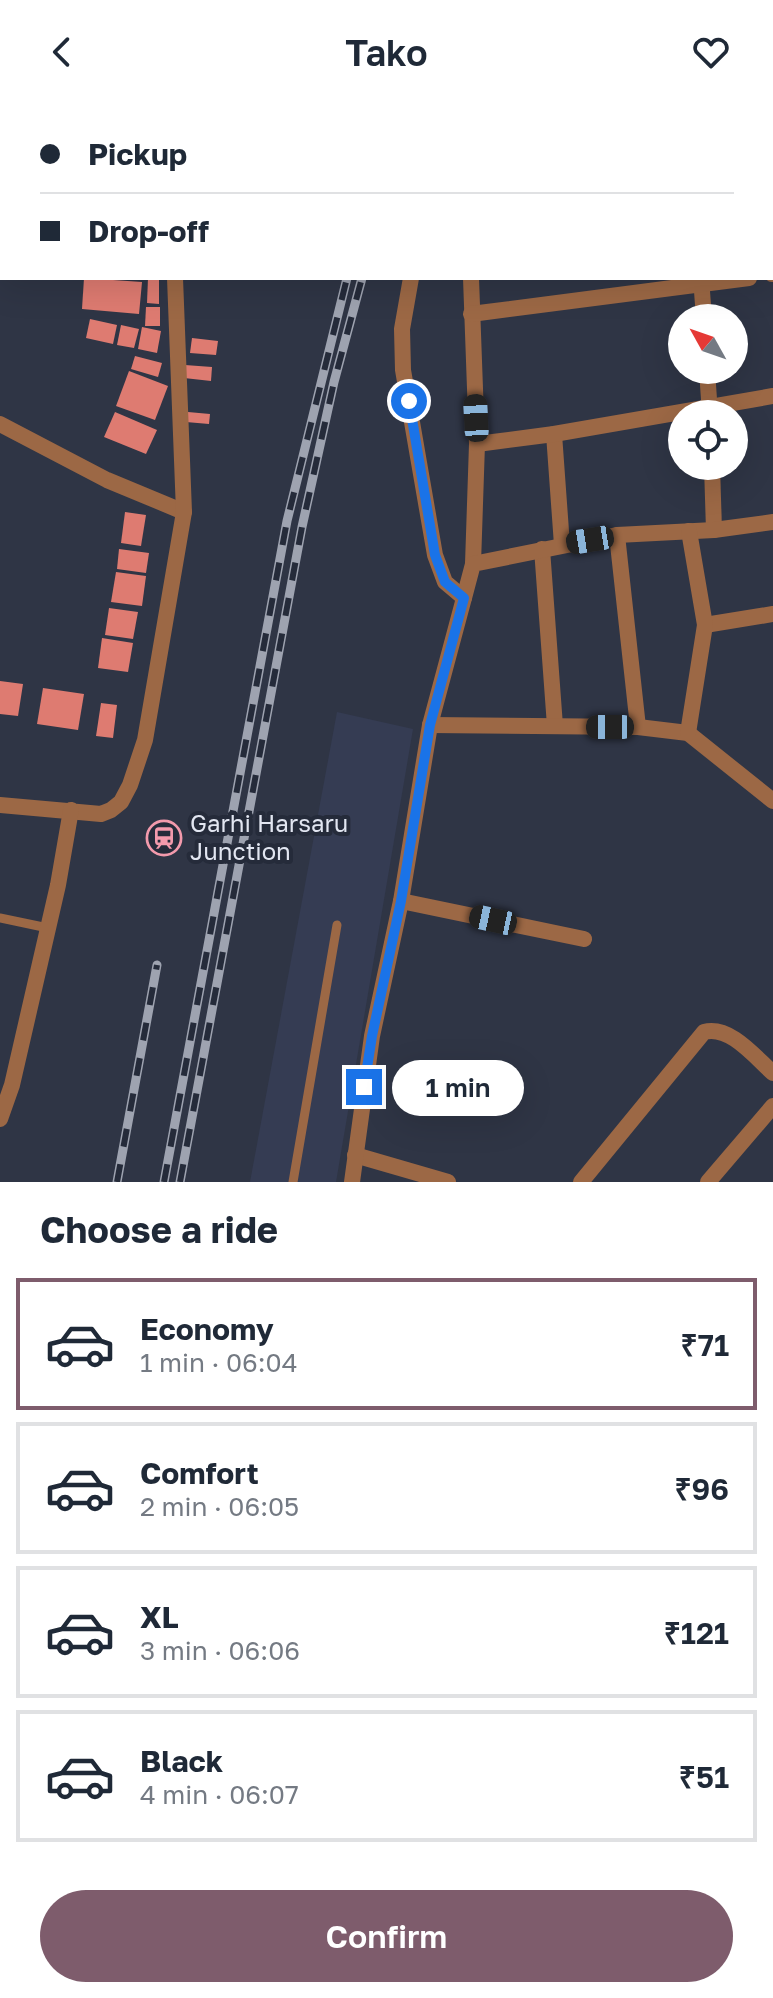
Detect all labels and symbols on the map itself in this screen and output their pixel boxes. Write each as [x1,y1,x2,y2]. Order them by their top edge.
north arrow [668,304,748,384]
route start [391,383,427,419]
car [463,393,489,443]
car [564,524,616,556]
car [586,715,634,739]
place label: Garhi Harsaru Junction [190,808,348,865]
station icon: Garhi Harsaru Junction [145,819,183,857]
car [467,903,519,937]
callout: 1 min [392,1059,524,1115]
route end [346,1069,382,1105]

